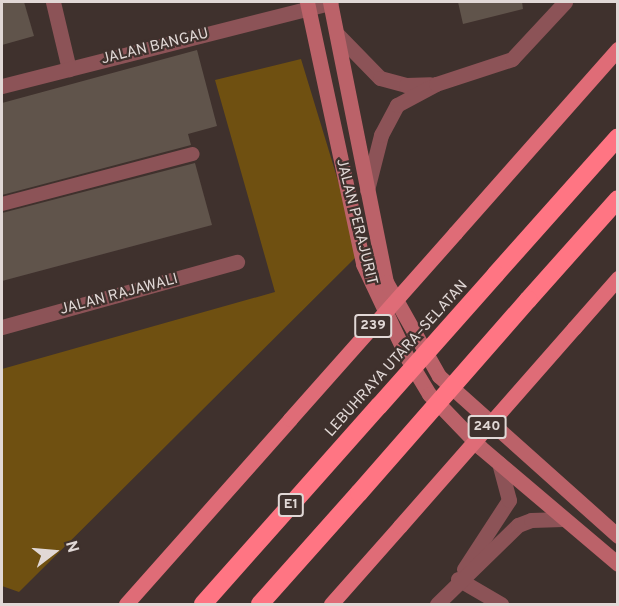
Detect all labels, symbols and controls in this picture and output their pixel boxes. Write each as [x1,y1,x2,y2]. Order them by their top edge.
street label: JALAN BANGAU [99,25,211,69]
street label: JALAN PERAJURIT [332,157,380,287]
street label: JALAN RAJAWALI [58,271,180,319]
street label: LEBUHRAYA UTARA–SELATAN [322,277,472,441]
road number: 239 [354,315,392,337]
road number: 240 [468,416,506,438]
road number: E1 [278,494,304,516]
north arrow [24,522,84,582]
text: N [60,539,83,555]

